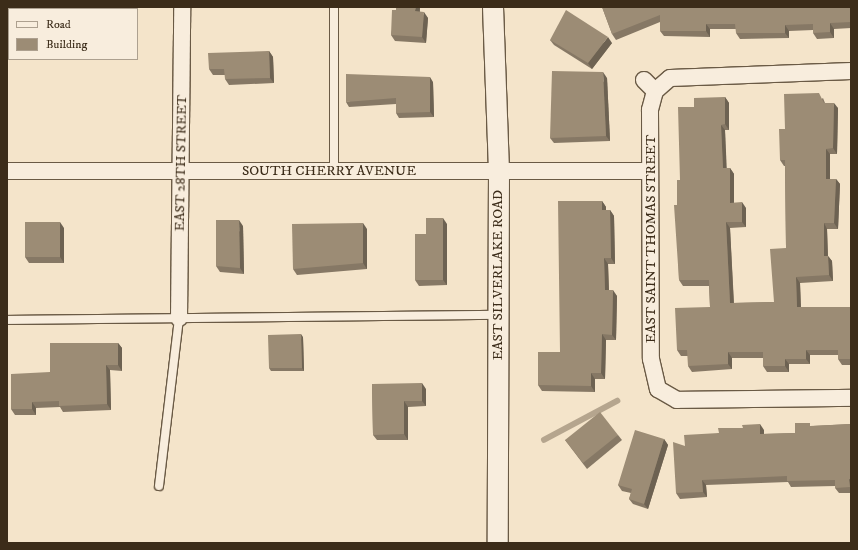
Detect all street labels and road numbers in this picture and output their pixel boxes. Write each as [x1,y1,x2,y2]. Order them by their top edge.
street label: EAST 28TH STREET [171,95,191,231]
street label: EAST SAINT THOMAS STREET [643,135,659,343]
street label: SOUTH CHERRY AVENUE [242,163,416,179]
street label: EAST SILVERLAKE ROAD [490,190,506,360]

